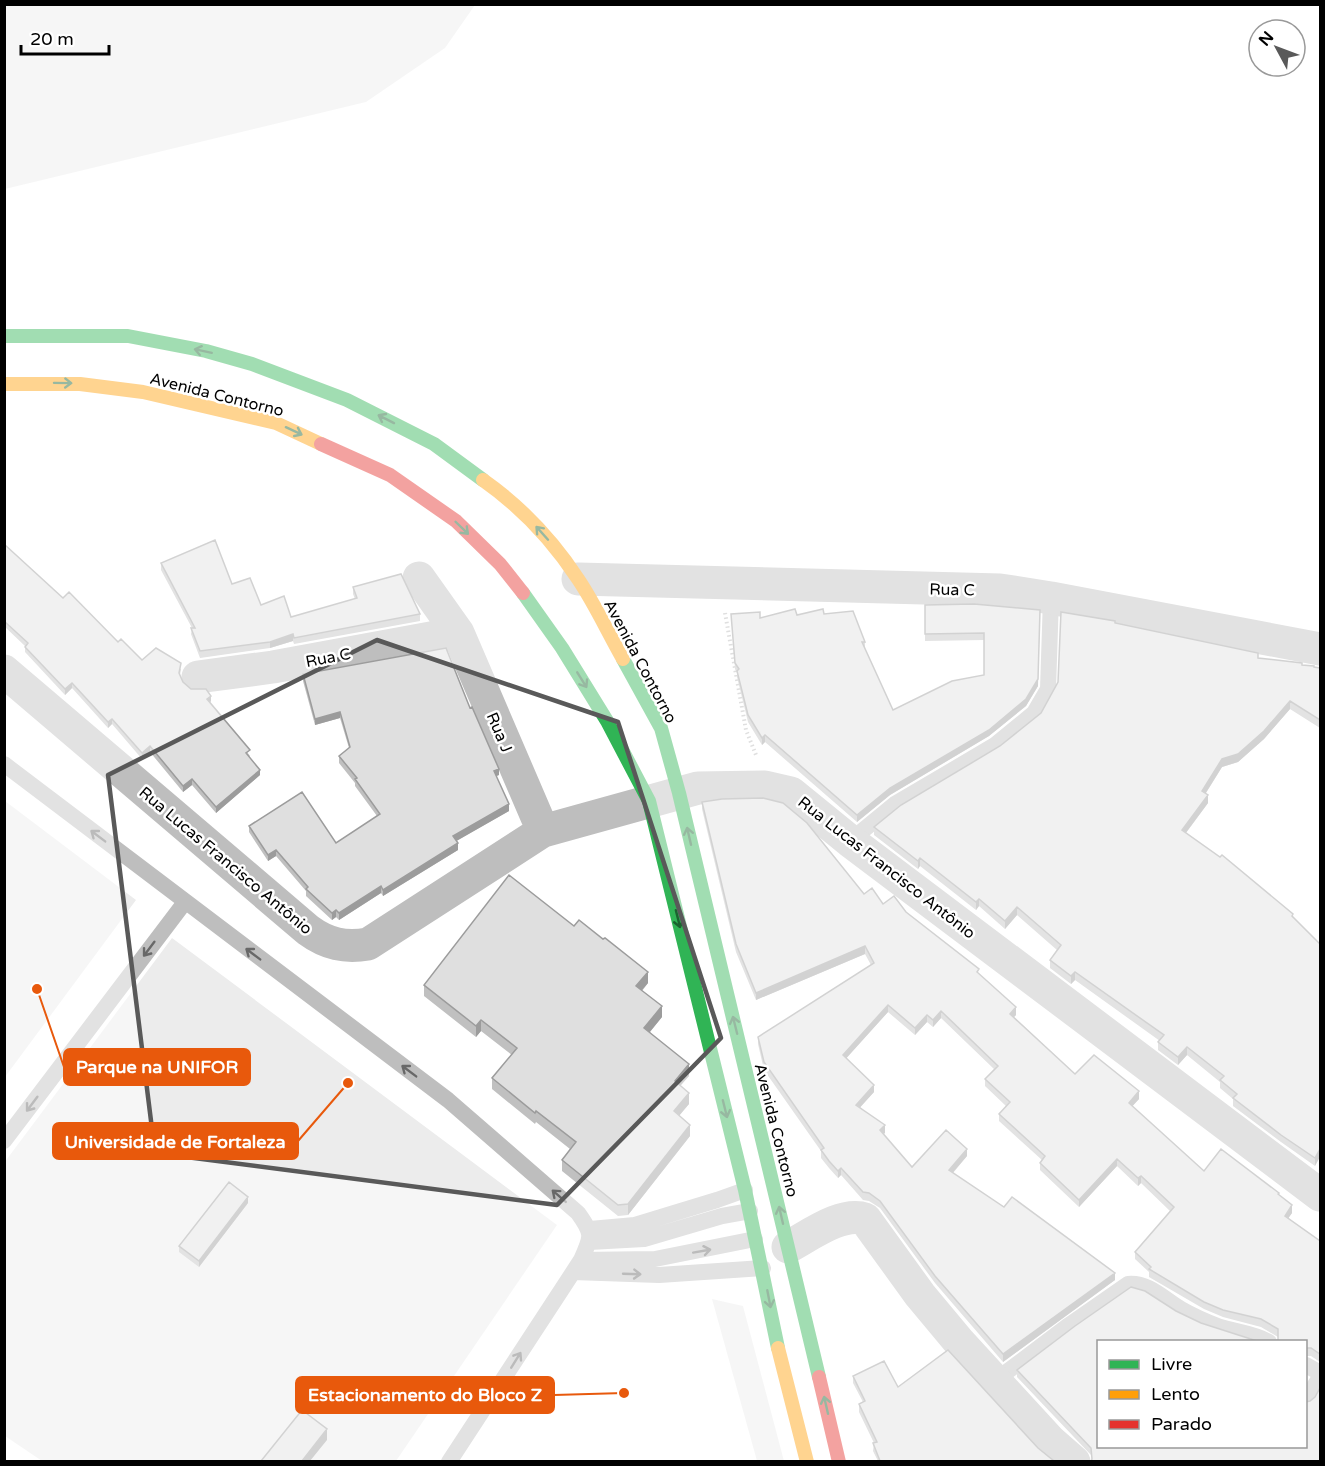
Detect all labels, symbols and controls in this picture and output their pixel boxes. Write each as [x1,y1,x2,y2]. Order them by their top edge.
scale bar [21,18,110,56]
north arrow [1247,18,1307,78]
text: N [1255,27,1278,50]
text: 20 m [30,28,74,50]
one-way arrow [194,345,214,356]
street label: Avenida Contorno [148,369,286,421]
one-way arrow [52,378,72,389]
one-way arrow [377,413,395,425]
one-way arrow [285,426,303,438]
one-way arrow [455,520,470,535]
one-way arrow [535,526,549,541]
street label: Rua C [929,580,975,600]
street label: Avenida Contorno [599,596,681,727]
street label: Rua C [304,644,352,672]
one-way arrow [577,671,589,688]
street label: Rua J [482,709,516,756]
street label: Rua Lucas Francisco Antônio [135,782,316,939]
street label: Rua Lucas Francisco Antônio [794,792,979,943]
one-way arrow [683,827,695,846]
one-way arrow [90,829,106,842]
one-way arrow [673,910,685,929]
one-way arrow [143,940,156,956]
one-way arrow [246,947,262,960]
one-way arrow [728,1016,740,1035]
callout: Parque na UNIFOR [64,1049,250,1085]
text: Parque na UNIFOR [76,1056,238,1078]
street label: Avenida Contorno [750,1061,802,1199]
one-way arrow [402,1065,418,1077]
one-way arrow [26,1096,38,1112]
one-way arrow [719,1099,731,1118]
callout: Universidade de Fortaleza [53,1123,298,1159]
text: Universidade de Fortaleza [64,1131,286,1153]
one-way arrow [552,1189,567,1203]
one-way arrow [774,1206,786,1225]
one-way arrow [692,1245,711,1256]
one-way arrow [621,1268,641,1280]
one-way arrow [764,1288,775,1308]
legend [1097,1340,1307,1448]
one-way arrow [511,1352,523,1369]
text: Livre [1151,1353,1192,1375]
callout: Estacionamento do Bloco Z [296,1377,554,1413]
text: Lento [1151,1383,1200,1405]
text: Estacionamento do Bloco Z [308,1384,543,1406]
one-way arrow [819,1395,831,1414]
text: Parado [1151,1413,1212,1435]

